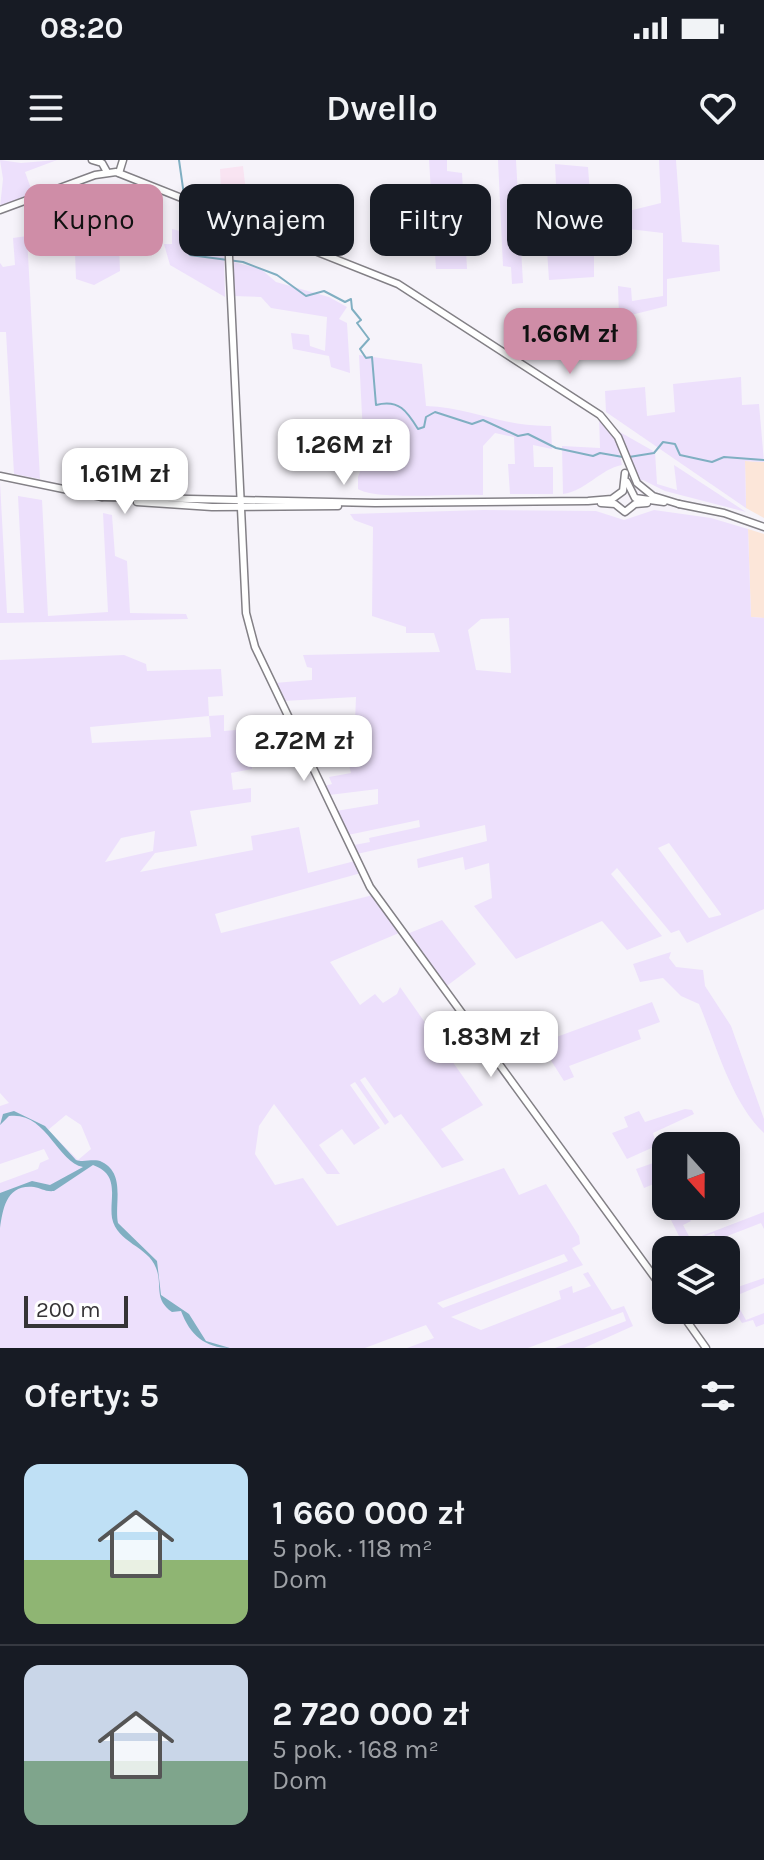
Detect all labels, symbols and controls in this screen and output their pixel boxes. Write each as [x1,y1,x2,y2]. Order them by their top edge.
text: 08:20 [40,10,124,46]
icon: menu [24,86,68,130]
icon: heart [696,86,740,130]
text: Dwello [326,87,438,129]
chip: Kupno [24,184,163,256]
chip: Wynajem [179,184,354,256]
chip: Filtry [370,184,491,256]
chip: Nowe [507,184,632,256]
pin: 1.66M zł [487,308,653,376]
text: 1.66M zł [522,318,618,349]
pin: 1.26M zł [261,419,427,487]
text: 1.26M zł [296,429,392,460]
pin: 1.61M zł [42,448,208,516]
text: 1.61M zł [80,458,170,489]
pin: 2.72M zł [221,715,387,783]
text: 2.72M zł [254,725,354,756]
pin: 1.83M zł [408,1011,574,1079]
text: 1.83M zł [442,1021,540,1052]
north arrow [652,1132,740,1220]
map controls [652,1132,740,1324]
button: layers [652,1236,740,1324]
scale bar [24,1292,128,1328]
text: 200 m [36,1297,101,1323]
icon: filters [696,1374,740,1418]
text: Oferty: 5 [24,1376,159,1416]
text: 1 660 000 zł [272,1493,464,1533]
icon: home [88,1496,184,1592]
text: 5 pok. · 118 m² [272,1533,433,1564]
text: Dom [272,1564,328,1595]
text: 2 720 000 zł [272,1694,469,1734]
icon: home [88,1697,184,1793]
text: 5 pok. · 168 m² [272,1734,439,1765]
text: Dom [272,1765,328,1796]

